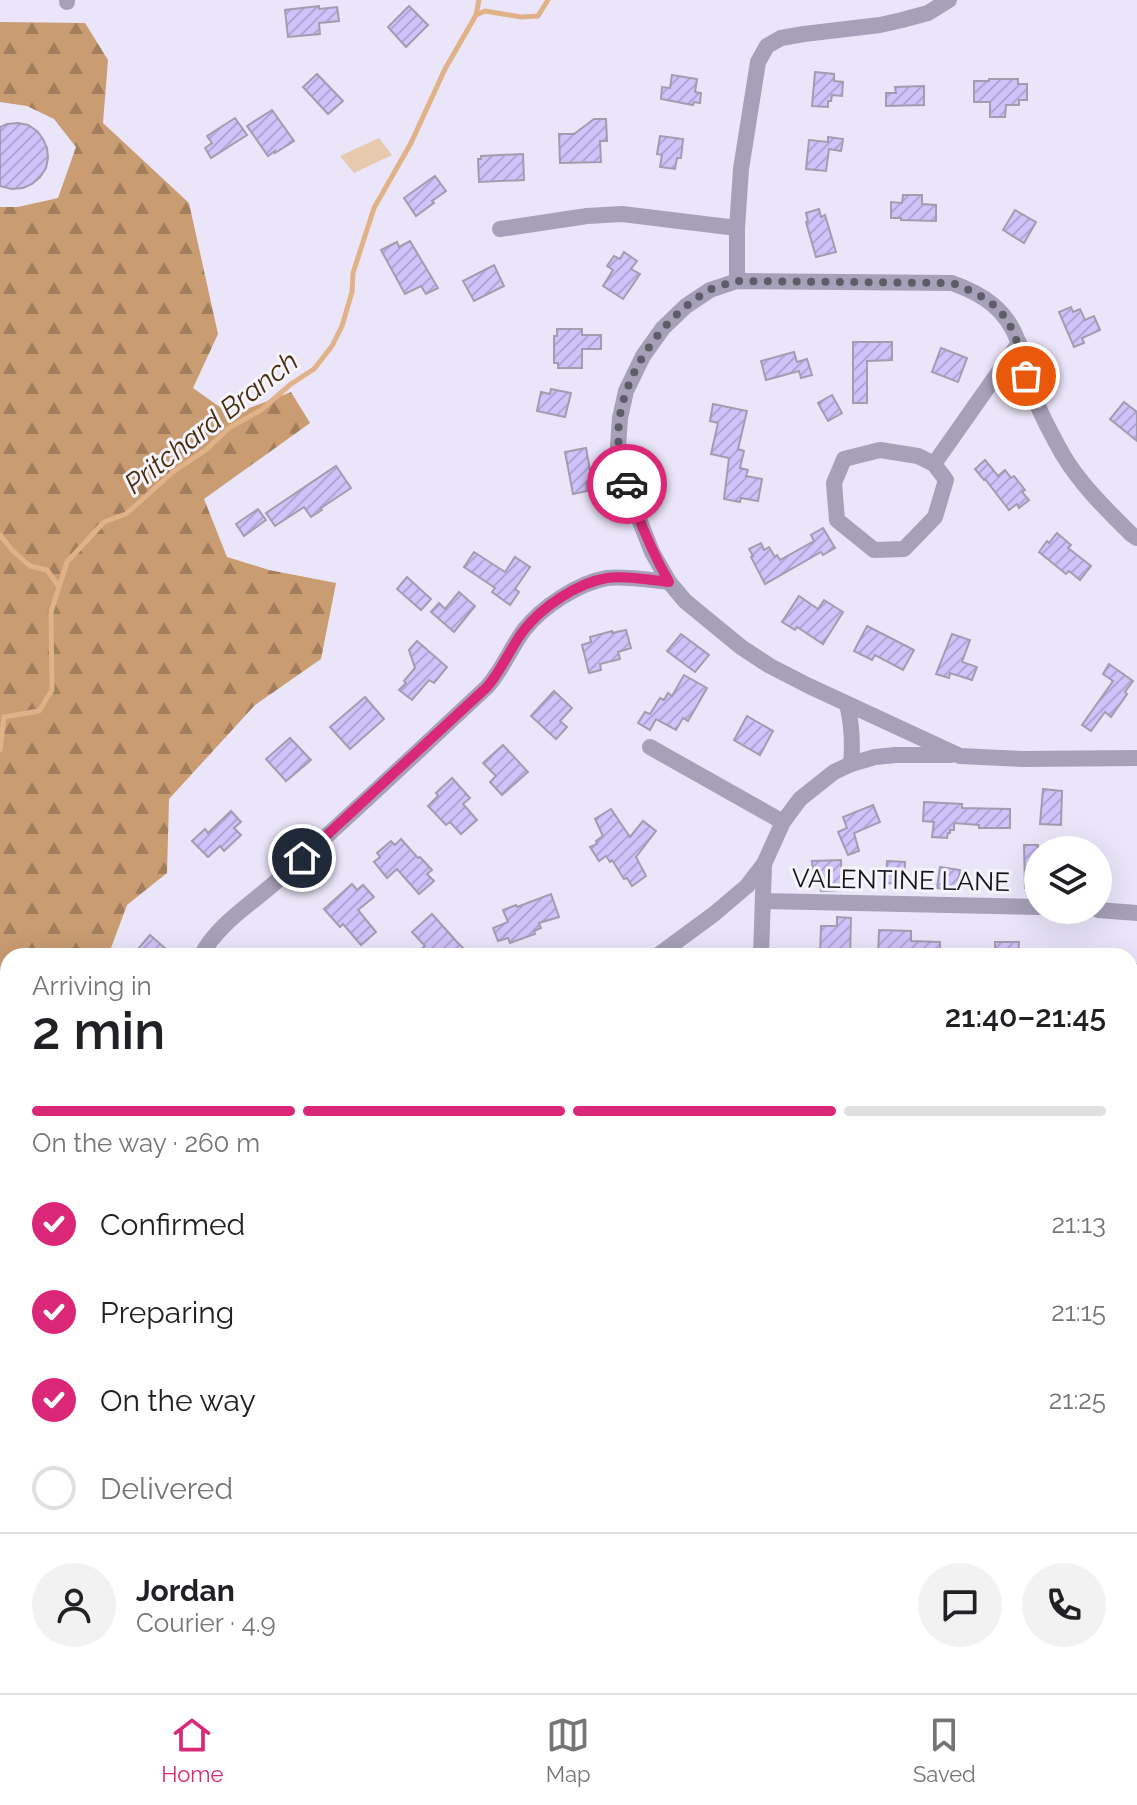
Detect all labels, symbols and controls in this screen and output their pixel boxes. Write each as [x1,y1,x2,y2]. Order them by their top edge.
pin [992,342,1060,410]
water label: Pritchard Branch [118,344,305,500]
icon: bag [1004,354,1048,398]
courier [587,444,667,524]
icon: car [605,462,649,506]
pin [268,824,336,892]
icon: home [280,836,324,880]
map controls [1024,836,1112,924]
button: layers [1024,836,1112,924]
street label: VALENTINE LANE [792,863,1010,897]
text: Arriving in [32,971,152,1001]
text: 21:40–21:45 [945,999,1106,1034]
text: 2 min [32,1000,165,1061]
text: On the way · 260 m [32,1128,260,1158]
icon: check [32,1202,76,1246]
text: Confirmed [100,1207,245,1242]
text: 21:13 [1051,1209,1106,1239]
icon: check [32,1290,76,1334]
text: Preparing [100,1295,234,1330]
text: 21:15 [1051,1297,1106,1327]
icon: check [32,1378,76,1422]
text: On the way [100,1383,256,1418]
text: 21:25 [1049,1385,1106,1415]
text: Delivered [100,1471,233,1506]
button: person [32,1563,116,1647]
button: chat [918,1563,1002,1647]
button: phone [1022,1563,1106,1647]
text: Jordan [136,1573,235,1608]
text: Courier · 4.9 [136,1608,276,1638]
tab: Home [161,1713,223,1787]
tab: Map [546,1713,591,1787]
tab: Saved [913,1713,976,1787]

